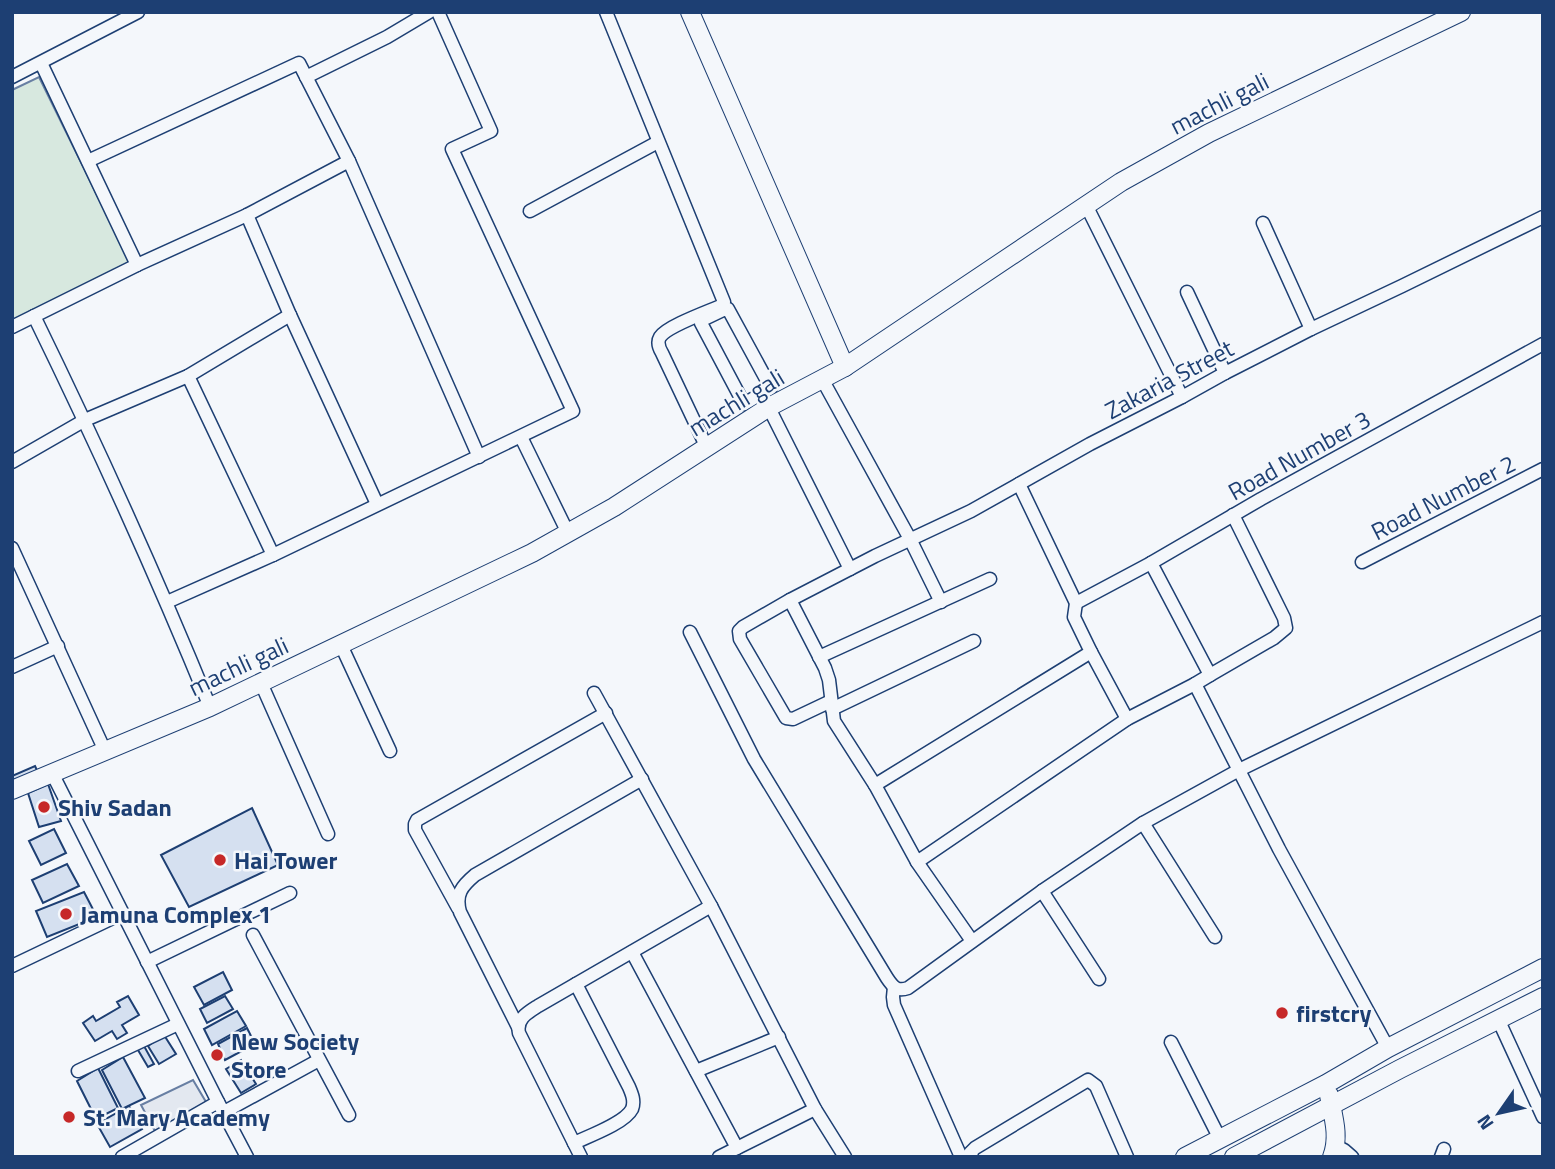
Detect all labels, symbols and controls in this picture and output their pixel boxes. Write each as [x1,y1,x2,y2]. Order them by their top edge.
street label: machli gali [1163,63,1275,143]
street label: Zakaria Street [1098,330,1240,428]
street label: machli gali [681,359,791,445]
street label: Road Number 3 [1221,401,1377,509]
street label: Road Number 2 [1364,445,1522,549]
street label: machli gali [182,627,294,705]
place label: Shiv Sadan [58,789,172,825]
marker: Shiv Sadan [36,799,52,815]
place label: Hai Tower [234,842,337,878]
marker: Hai Tower [212,852,228,868]
place label: Jamuna Complex 1 [80,896,271,932]
marker: Jamuna Complex 1 [58,906,74,922]
place label: firstcry [1296,995,1371,1031]
marker: firstcry [1274,1005,1290,1021]
place label: New Society Store [231,1023,359,1087]
marker: New Society Store [209,1047,225,1063]
north arrow [1464,1078,1534,1148]
place label: St. Mary Academy [83,1099,270,1135]
marker: St. Mary Academy [61,1109,77,1125]
text: N [1469,1109,1500,1136]

